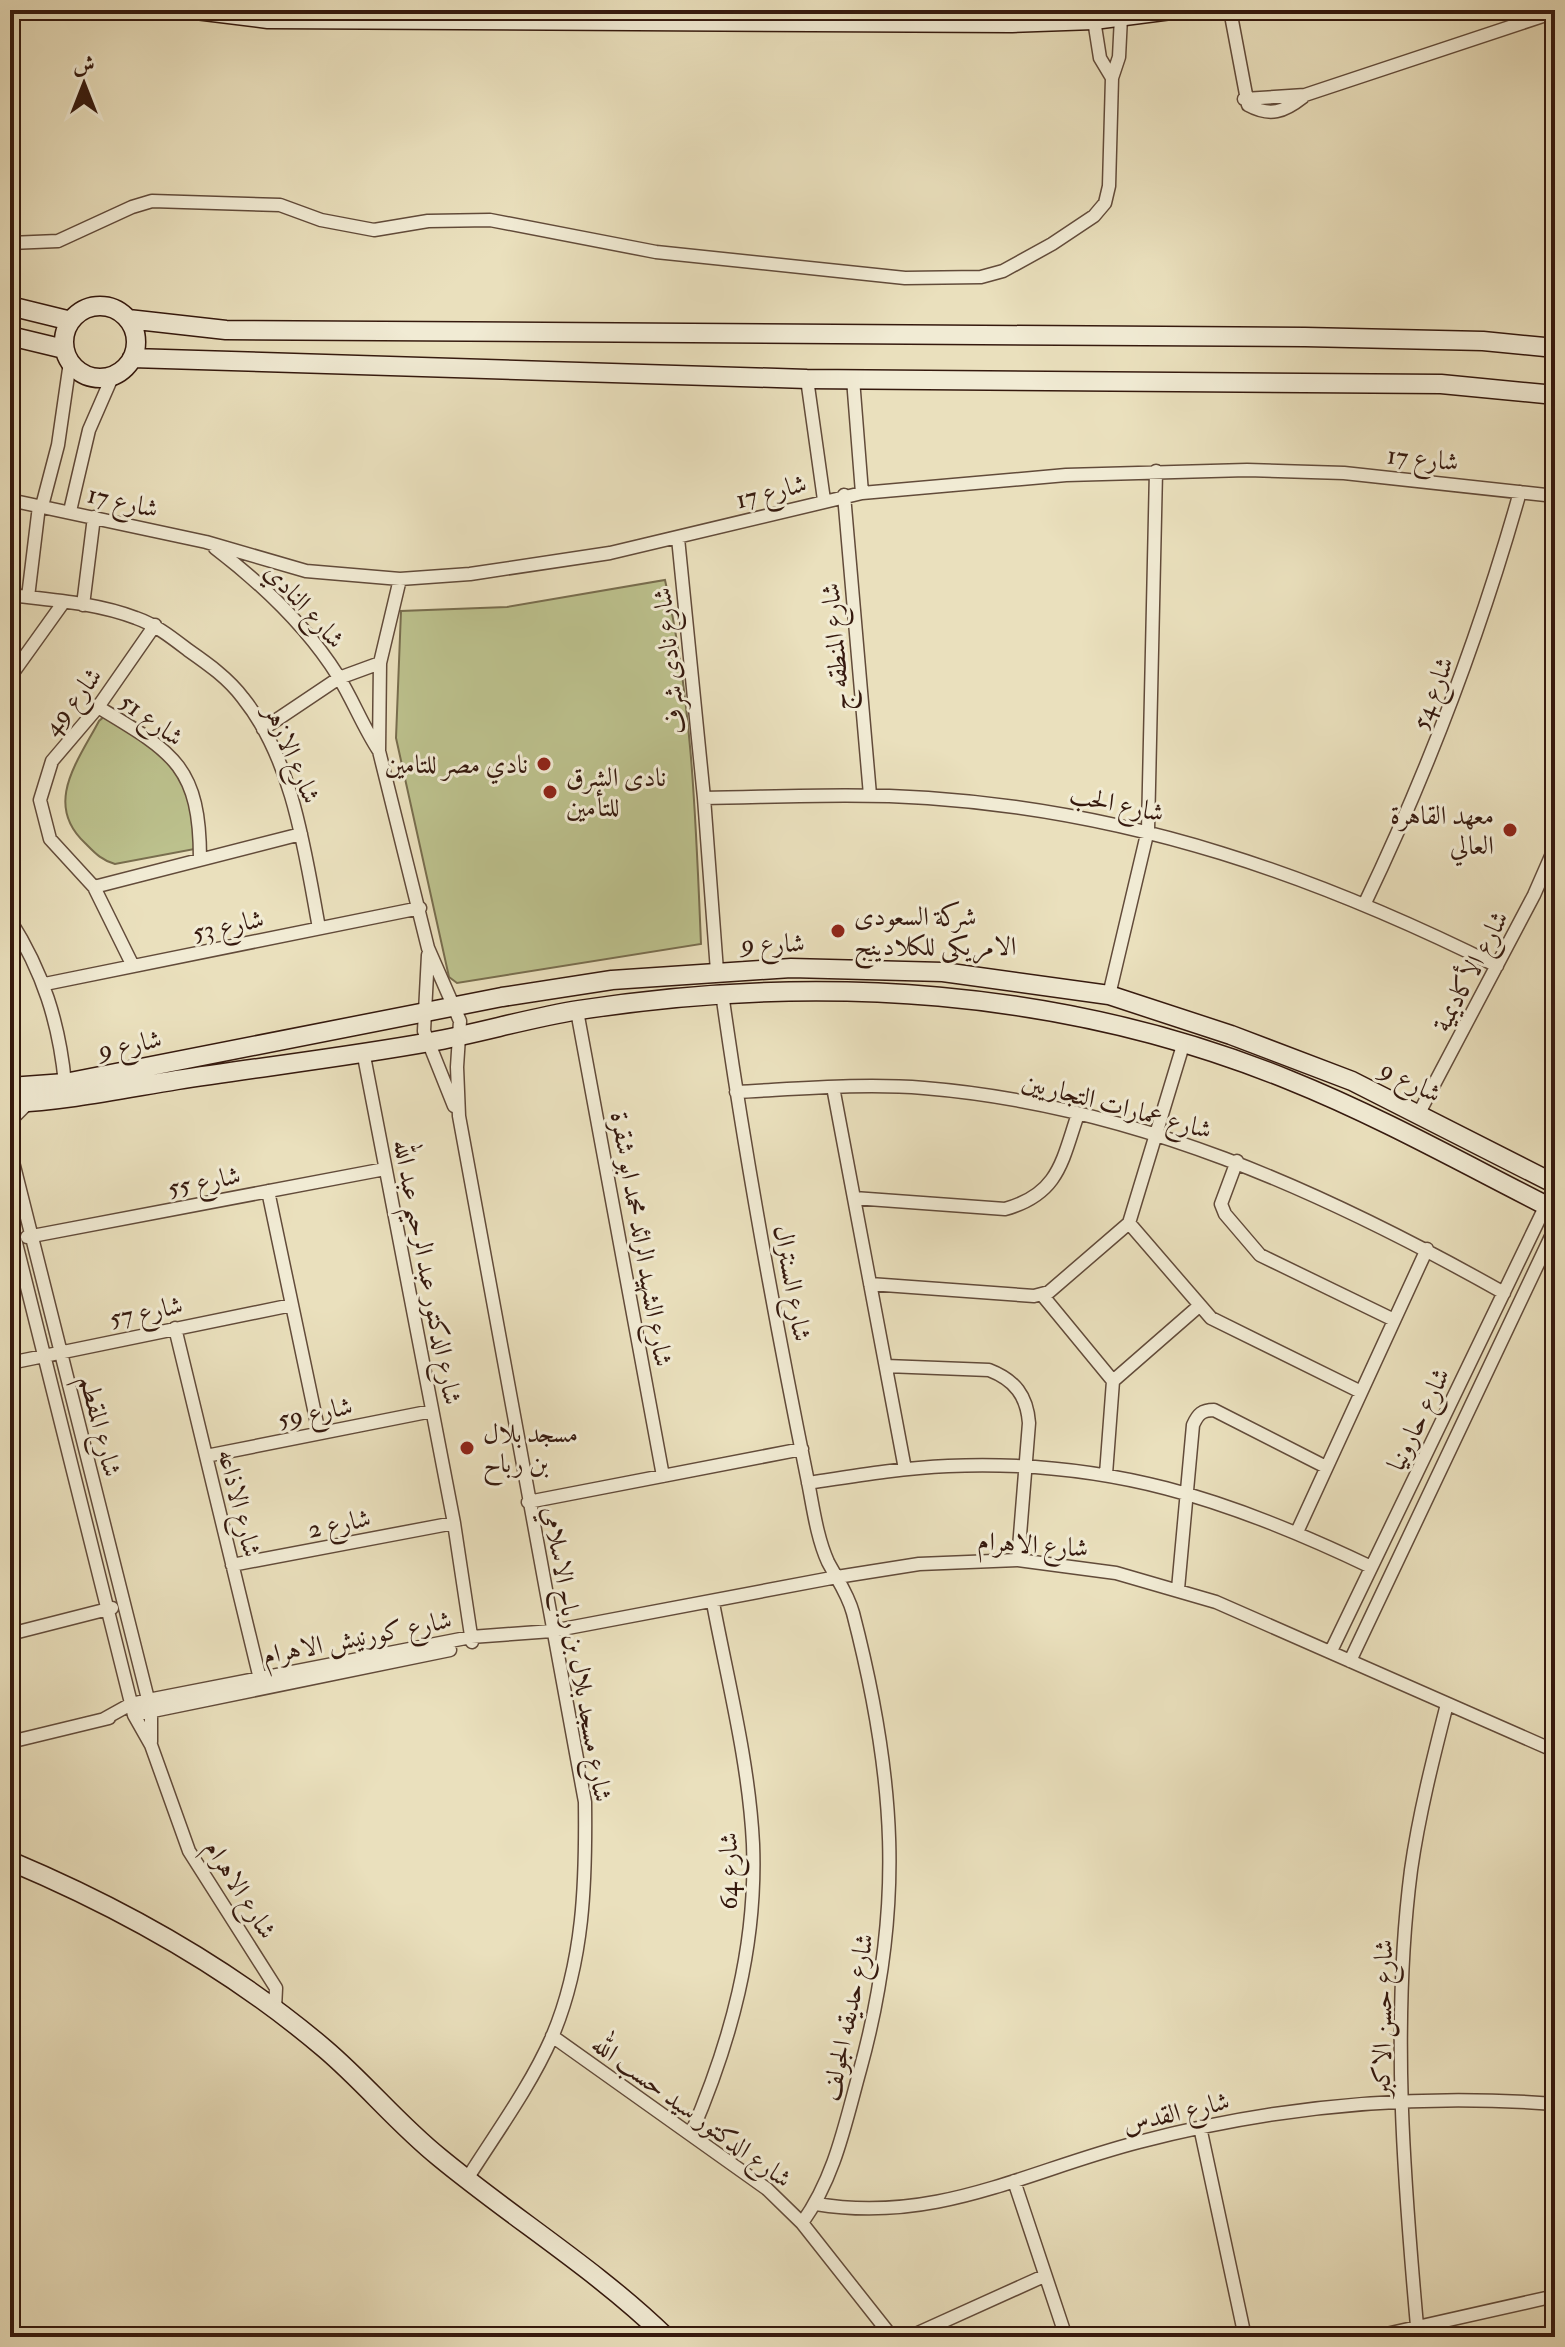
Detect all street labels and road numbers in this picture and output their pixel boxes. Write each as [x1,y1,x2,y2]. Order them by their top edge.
street label: شارع 17 [1385,439,1460,484]
street label: شارع 17 [733,468,811,521]
street label: شارع 17 [83,478,161,531]
street label: شارع النادي [254,556,351,659]
street label: شارع المنطقه ج [814,581,865,712]
street label: شارع نادى شرف [646,585,699,736]
street label: شارع 54 [1404,652,1466,736]
street label: شارع 49 [36,661,113,745]
street label: شارع 51 [110,686,190,758]
street label: شارع الازهر [251,698,327,810]
street label: شارع الحب [1066,778,1167,834]
street label: شارع 53 [190,903,268,954]
street label: شارع الأكاديمية [1423,904,1520,1040]
street label: شارع 9 [739,927,805,966]
street label: شارع 9 [94,1023,166,1072]
street label: شارع 9 [1371,1053,1446,1115]
street label: شارع عمارات التجاريين [1017,1065,1215,1151]
street label: شارع الشهيد الرائد محمد ابو شقرة [598,1109,679,1370]
street label: شارع الدكتور عبد الرحيم عبد الله [377,1136,473,1409]
street label: شارع 55 [165,1159,244,1210]
street label: شارع السنترال [761,1223,818,1345]
street label: شارع 57 [107,1289,187,1340]
street label: شارع حارونيا [1380,1363,1462,1478]
street label: شارع المقطم [64,1372,128,1482]
street label: شارع 59 [275,1390,356,1441]
street label: شارع الاذاعه [205,1446,268,1562]
street label: شارع 2 [305,1502,375,1551]
street label: شارع مسجد بلال بن رباح الاسلامي [528,1504,619,1806]
street label: شارع الاهرام [976,1525,1089,1571]
street label: شارع كورنيش الاهرام [260,1604,456,1678]
street label: شارع 64 [713,1832,750,1910]
street label: شارع الاهرام [192,1834,283,1948]
street label: شارع حديقه الجولف [815,1931,886,2105]
street label: شارع حسن الاكبر [1366,1939,1405,2100]
street label: شارع الدكتور سيد حسب الله [582,2024,801,2199]
street label: شارع القدس [1120,2085,1234,2146]

